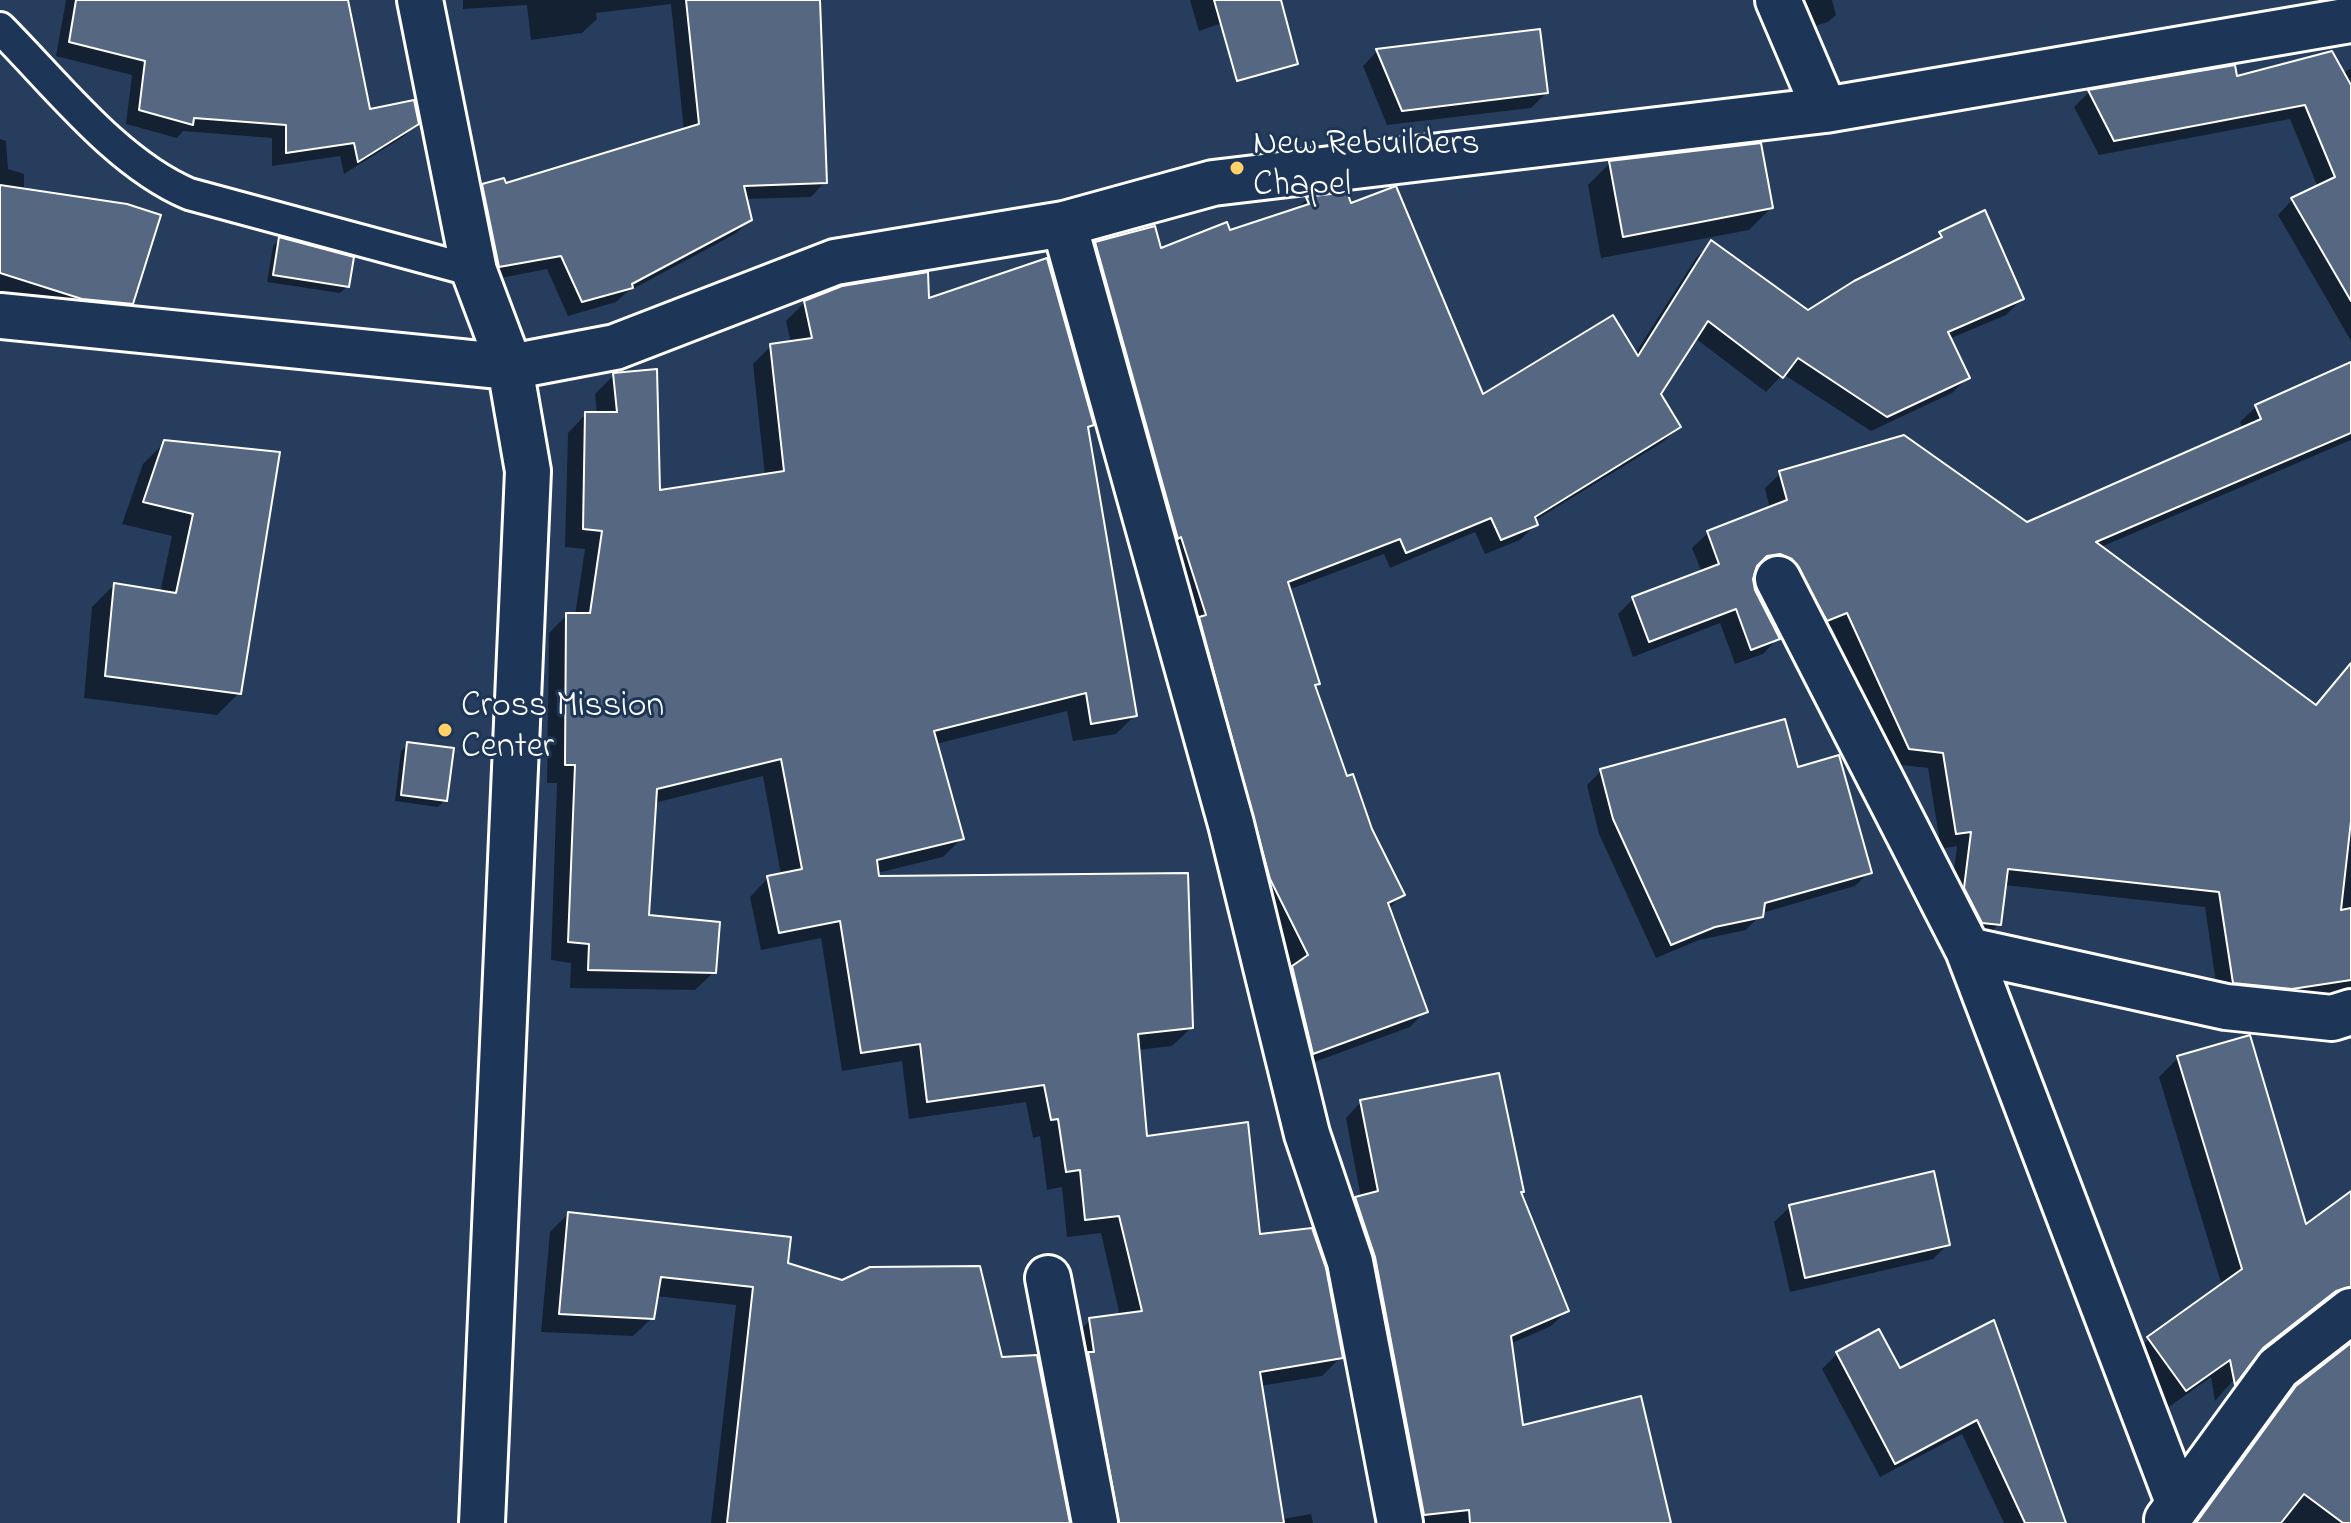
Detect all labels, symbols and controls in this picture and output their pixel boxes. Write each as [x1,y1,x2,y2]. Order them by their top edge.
place label: New Rebuilders Chapel [1253,125,1480,210]
marker: New Rebuilders Chapel [1228,159,1246,177]
place label: Cross Mission Center [461,687,664,772]
marker: Cross Mission Center [436,721,454,739]

